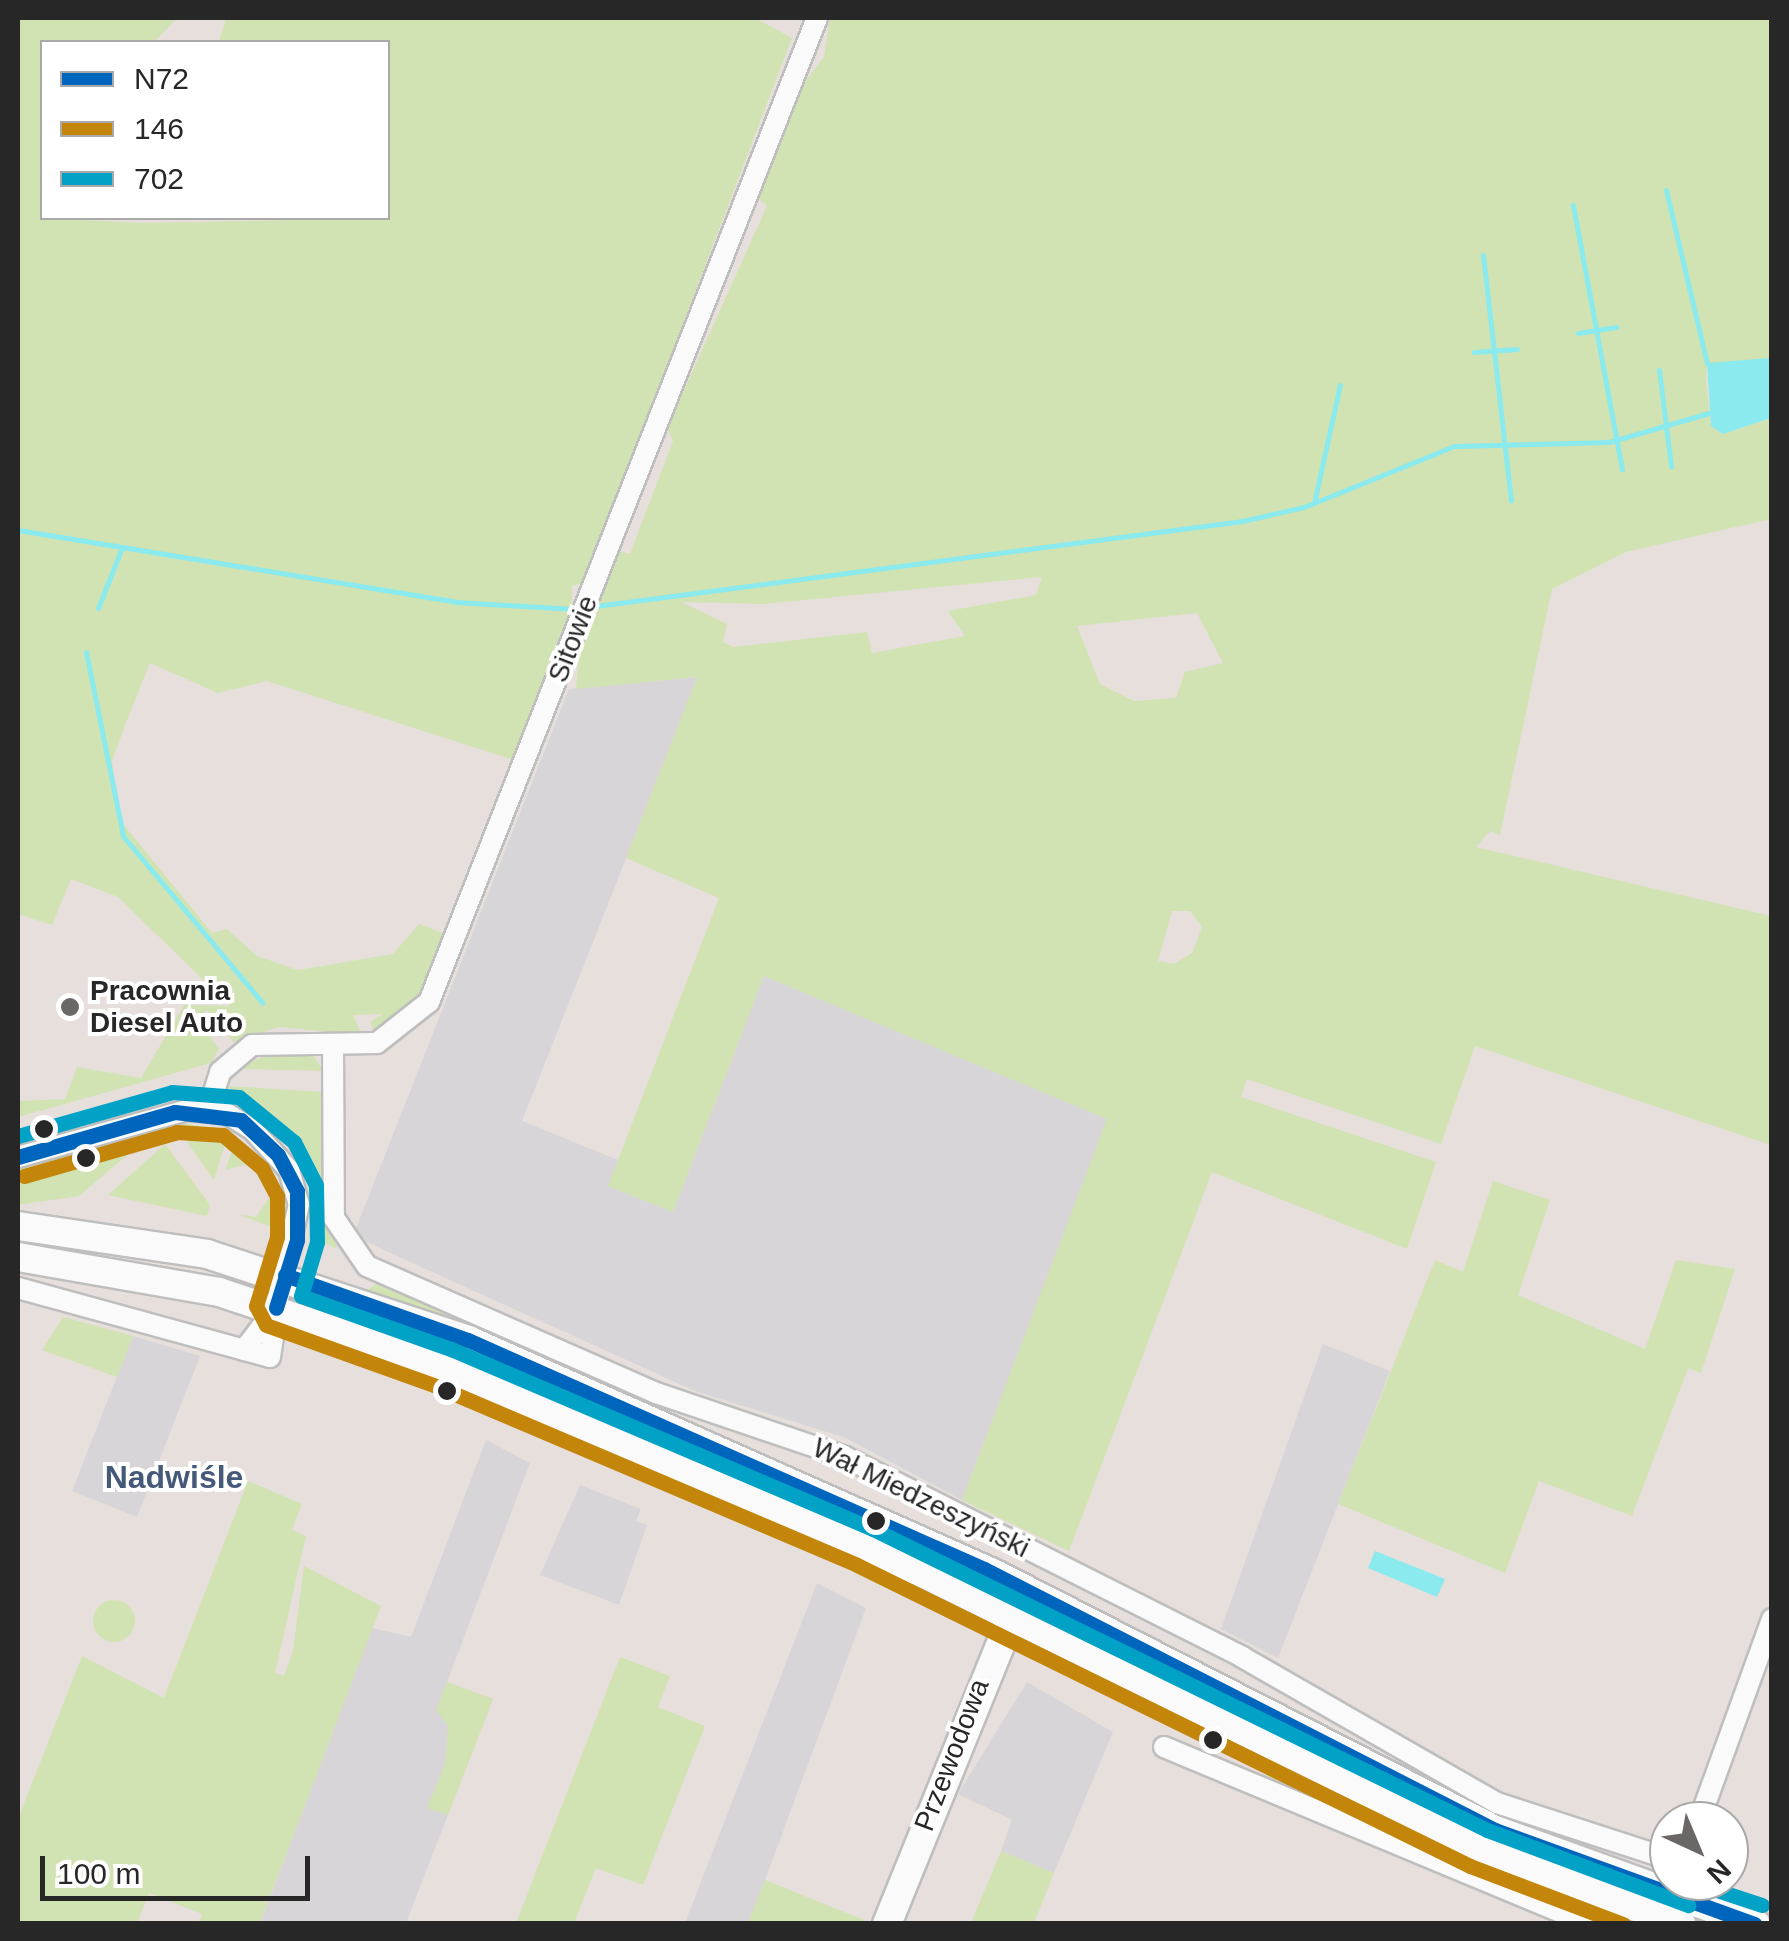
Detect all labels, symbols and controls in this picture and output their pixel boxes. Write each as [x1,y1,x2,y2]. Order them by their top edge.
legend [40,40,390,220]
text: N72 [134,62,189,95]
text: 146 [134,112,184,145]
text: 702 [134,162,184,195]
street label: Sitowie [541,591,605,687]
place label: Pracownia Diesel Auto [90,974,244,1040]
marker: Pracownia Diesel Auto [59,996,81,1018]
unlabelled marker [34,1119,54,1139]
unlabelled marker [76,1148,96,1168]
unlabelled marker [437,1381,457,1401]
street label: Wał Miedzeszyński [807,1431,1035,1565]
district label: Nadwiśle [105,1458,243,1496]
unlabelled marker [866,1511,886,1531]
street label: Przewodowa [908,1674,996,1836]
unlabelled marker [1203,1730,1223,1750]
north arrow [1649,1801,1749,1901]
scale bar [45,1836,315,1898]
text: N [1701,1853,1737,1890]
text: 100 m [57,1857,140,1890]

